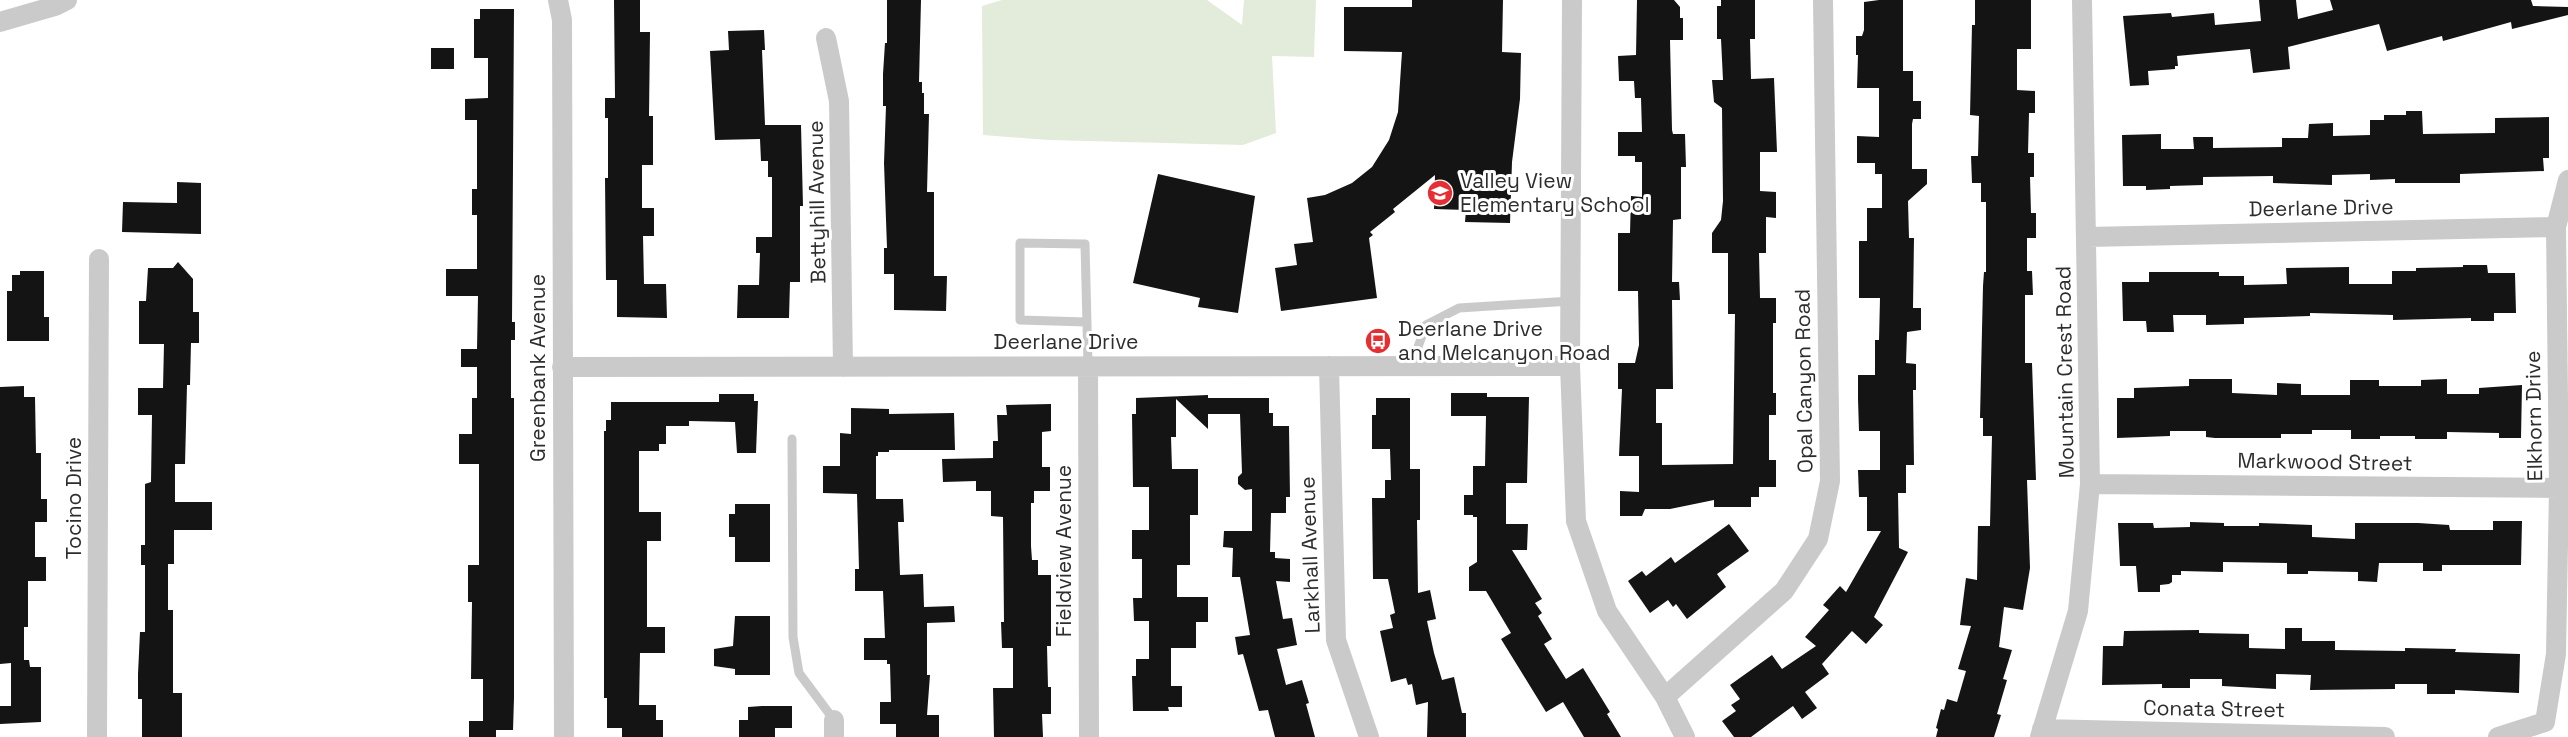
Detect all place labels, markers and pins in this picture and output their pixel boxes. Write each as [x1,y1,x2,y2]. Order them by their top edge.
place label: Valley View Elementary School [1460,167,1650,218]
school or university icon: Valley View Elementary School [1425,178,1455,208]
place label: Deerlane Drive and Melcanyon Road [1398,315,1611,366]
bus stop icon: Deerlane Drive and Melcanyon Road [1363,326,1393,356]

